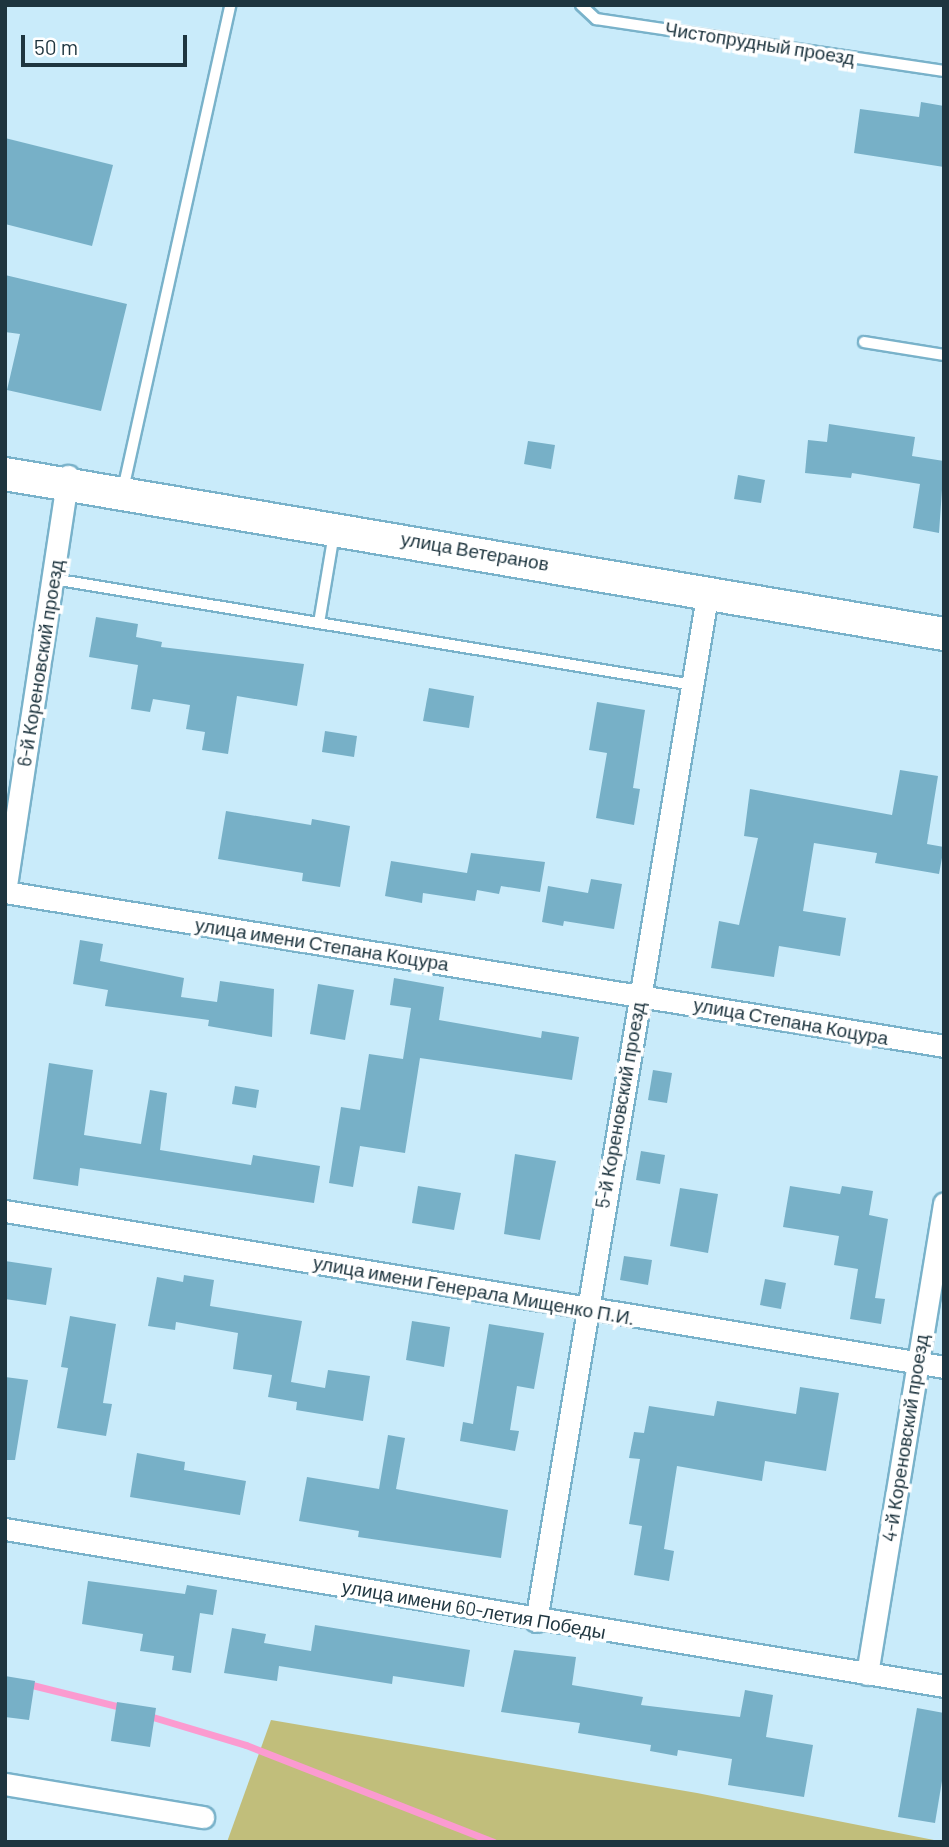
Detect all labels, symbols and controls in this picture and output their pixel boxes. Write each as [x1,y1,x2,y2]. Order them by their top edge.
street label: Чистопрудный проезд [663,17,857,69]
scale bar [24,21,191,65]
text: 50 m [34,34,78,59]
street label: улица Ветеранов [399,527,551,575]
street label: 6-й Кореновский проезд [12,558,68,768]
street label: улица имени Степана Коцура [193,913,451,975]
street label: улица Степана Коцура [692,993,890,1049]
street label: 5-й Кореновский проезд [591,1000,649,1210]
street label: улица имени Генерала Мищенко П.И. [311,1250,637,1330]
street label: 4-й Кореновский проезд [877,1333,933,1543]
street label: улица имени 60-летия Победы [340,1575,608,1643]

